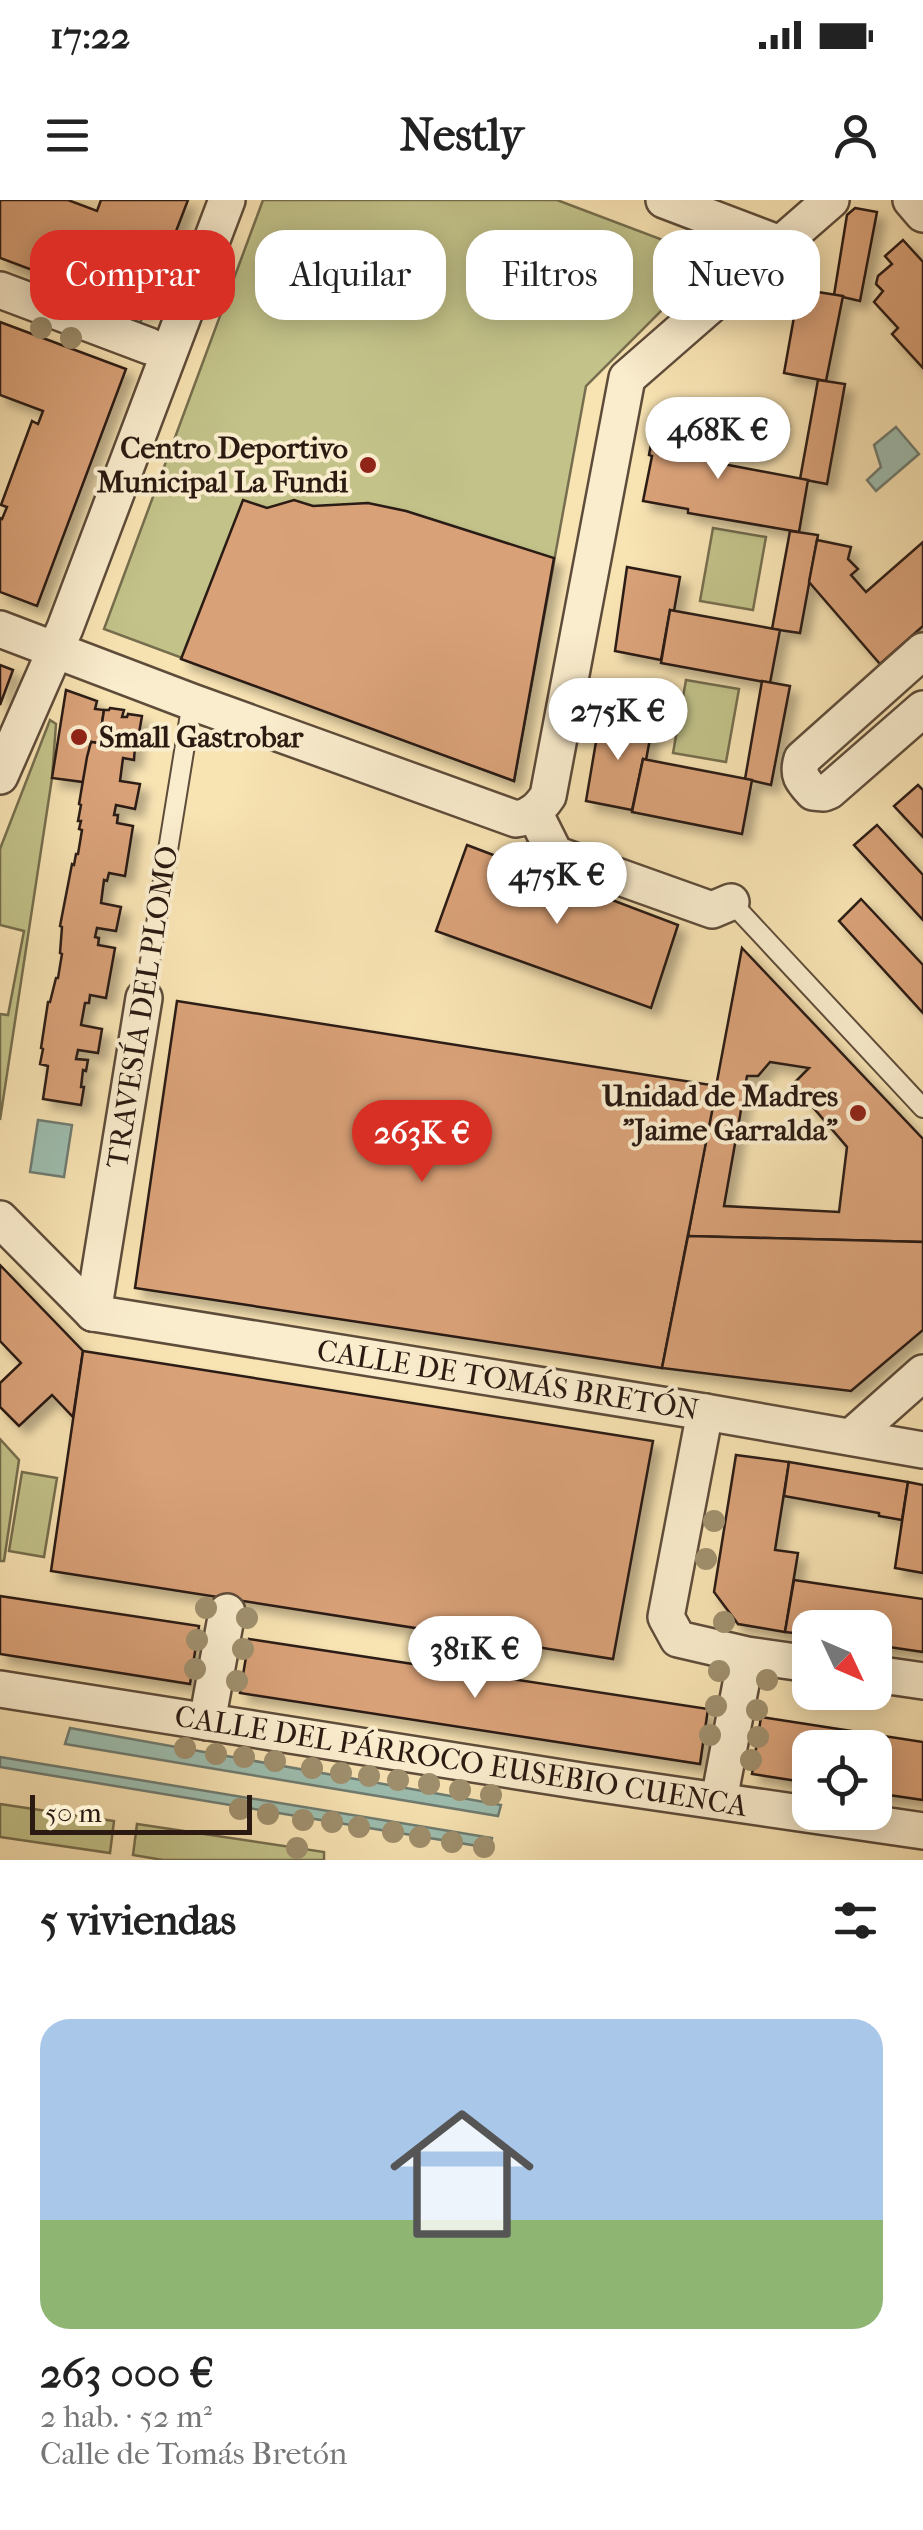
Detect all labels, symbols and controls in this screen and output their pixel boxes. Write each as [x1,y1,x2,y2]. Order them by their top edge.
text: 17:22 [50,13,130,58]
icon: menu [40,108,95,163]
icon: person [828,108,883,163]
text: Nestly [400,109,523,162]
chip: Comprar [30,230,235,320]
chip: Alquilar [255,230,446,320]
chip: Filtros [466,230,633,320]
chip: Nuevo [653,230,820,320]
pin: 468K € [637,397,799,482]
text: 468K € [667,411,769,448]
place label: Centro Deportivo Municipal La Fundi [97,431,348,500]
marker: Centro Deportivo Municipal La Fundi [357,454,379,476]
pin: 275K € [537,678,699,763]
text: 275K € [571,692,665,729]
place label: Small Gastrobar [99,720,305,755]
marker: Small Gastrobar [68,726,90,748]
pin: 475K € [476,842,638,927]
street label: TRAVESÍA DEL PLOMO [100,843,185,1171]
text: 475K € [509,856,605,893]
place label: Unidad de Madres "Jaime Garralda" [602,1079,838,1148]
pin: 263K € [341,1100,503,1185]
marker: Unidad de Madres "Jaime Garralda" [847,1102,869,1124]
text: 263K € [374,1114,470,1151]
street label: CALLE DE TOMÁS BRETÓN [315,1333,701,1428]
north arrow [792,1610,892,1710]
map controls [792,1610,892,1830]
pin: 381K € [394,1616,556,1701]
text: 381K € [430,1630,520,1667]
street label: CALLE DEL PÁRROCO EUSEBIO CUENCA [172,1699,750,1824]
button: locate [792,1730,892,1830]
scale bar [30,1790,252,1834]
text: 50 m [45,1796,102,1829]
icon: filters [828,1893,883,1948]
text: 5 viviendas [40,1896,236,1945]
icon: home [372,2084,552,2264]
text: 263 000 € [40,2349,214,2398]
text: 2 hab. · 52 m² [40,2398,212,2435]
text: Calle de Tomás Bretón [40,2435,347,2472]

